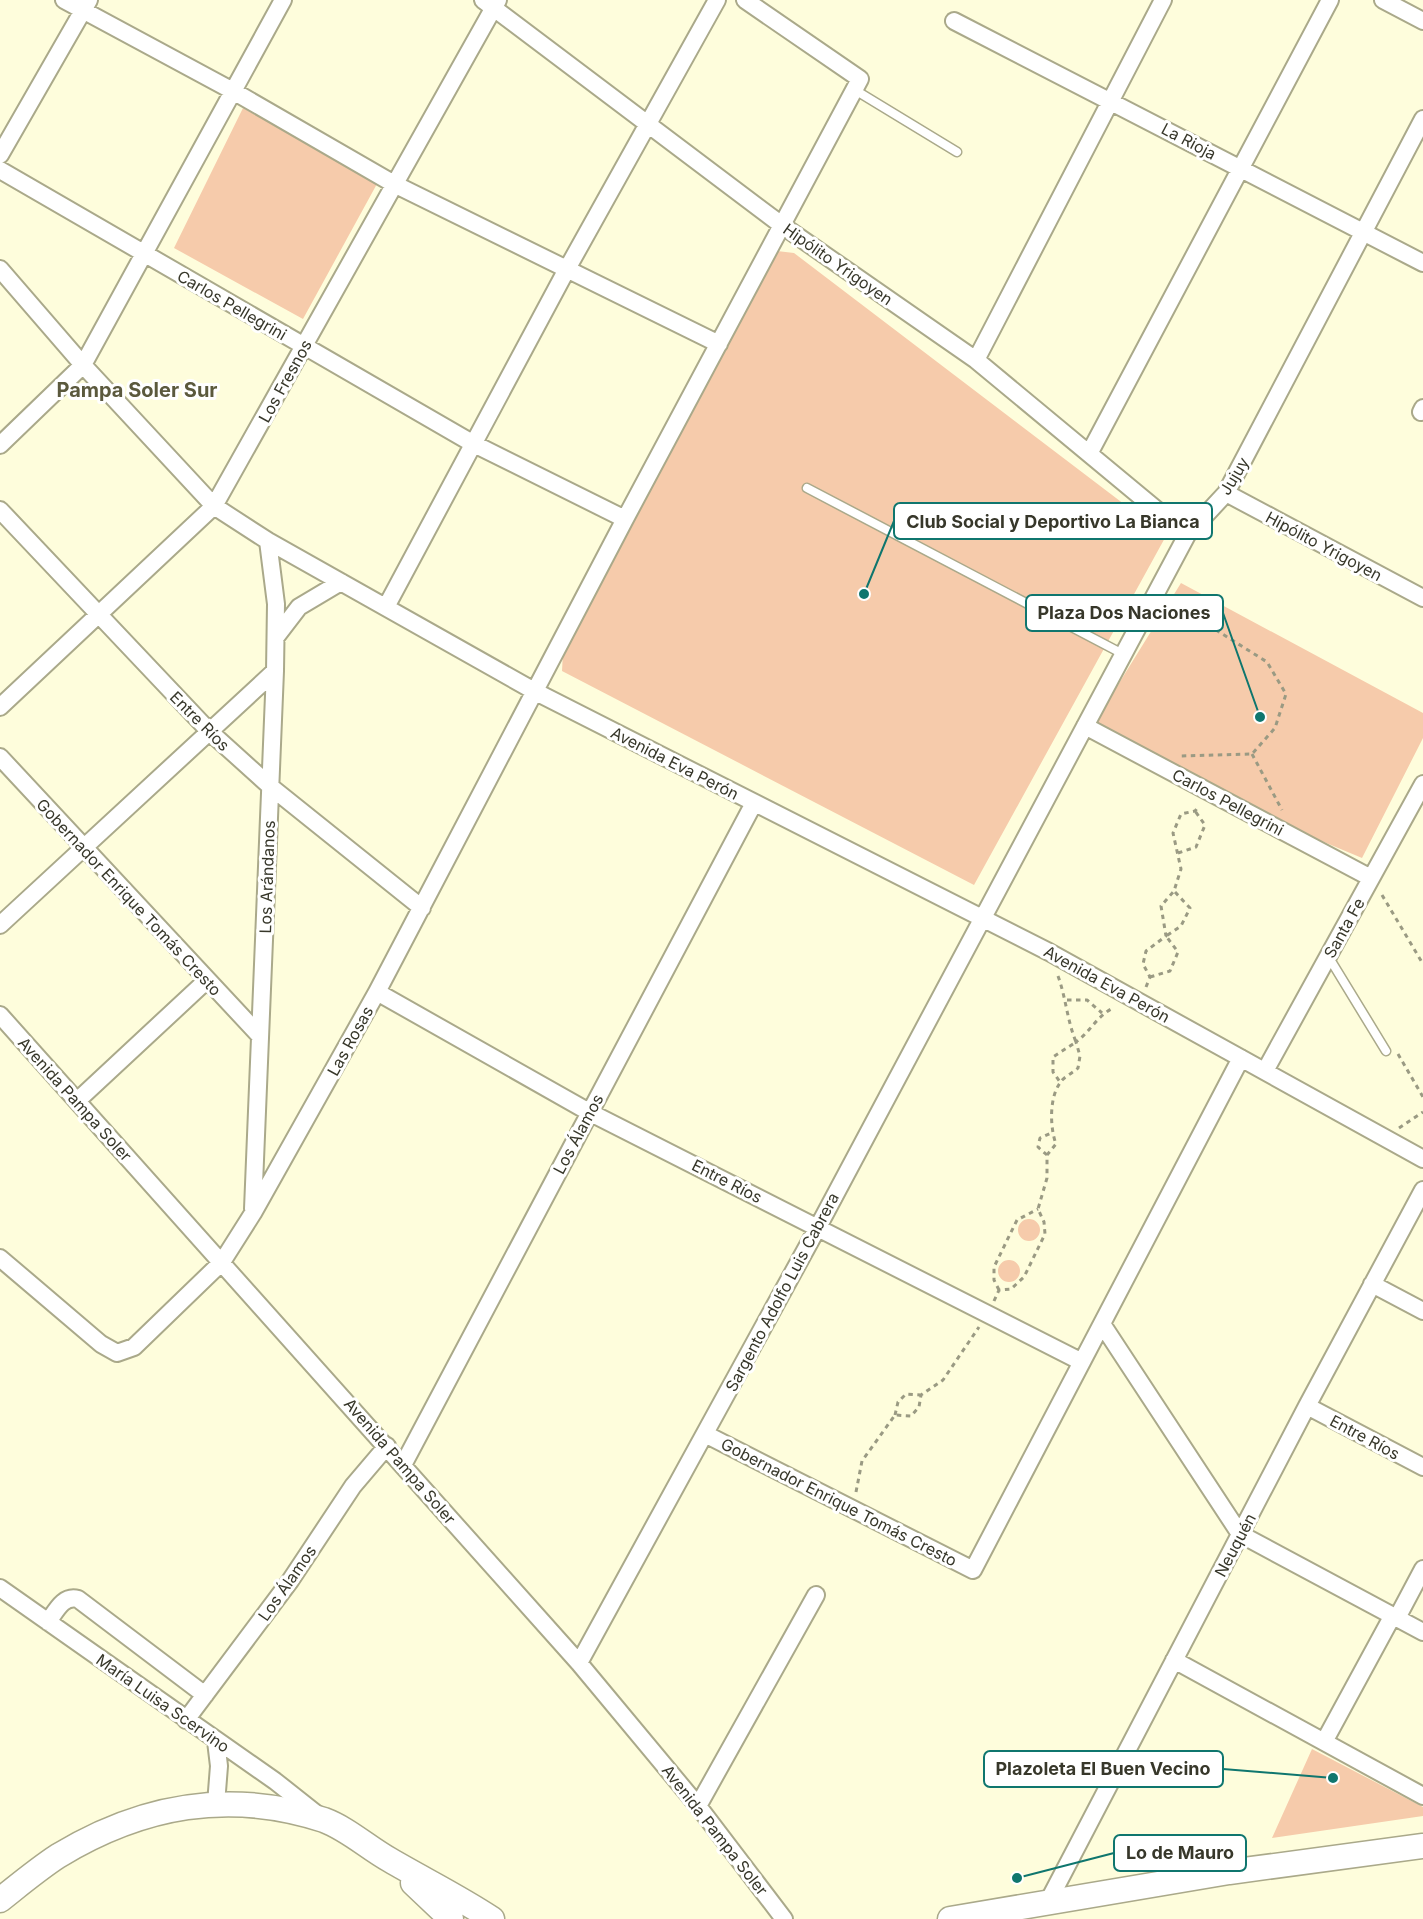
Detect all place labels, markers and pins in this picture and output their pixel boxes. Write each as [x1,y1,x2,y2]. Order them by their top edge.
callout: Club Social y Deportivo La Bianca [894,503,1212,539]
callout: Plaza Dos Naciones [1026,595,1223,631]
callout: Plazoleta El Buen Vecino [984,1751,1223,1787]
callout: Lo de Mauro [1114,1835,1246,1871]

